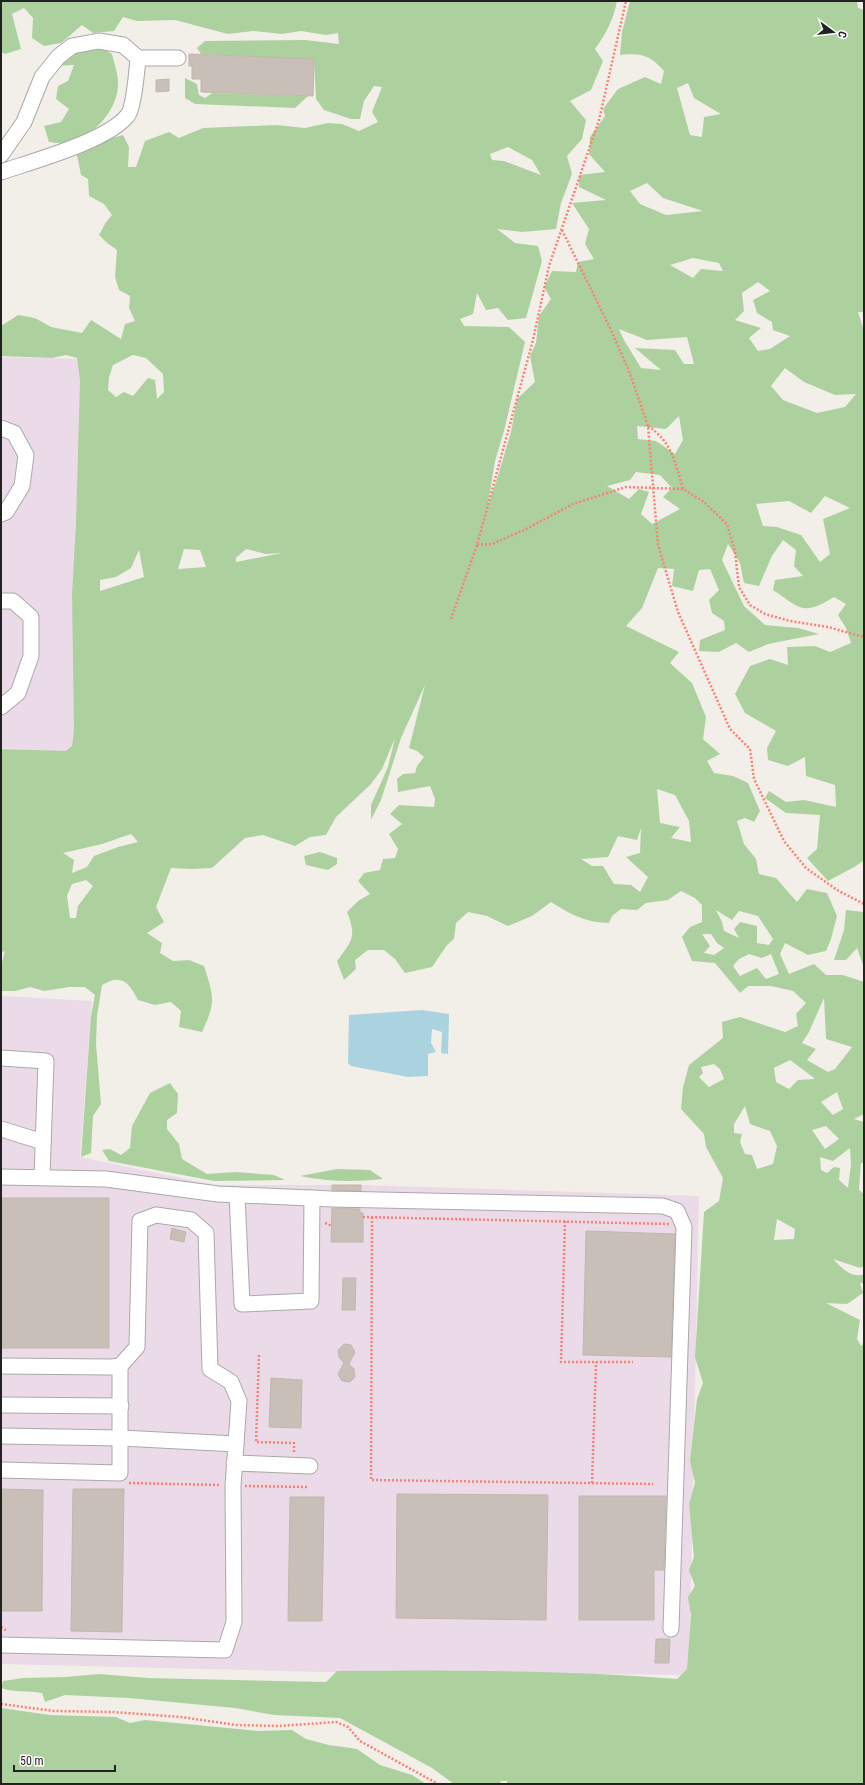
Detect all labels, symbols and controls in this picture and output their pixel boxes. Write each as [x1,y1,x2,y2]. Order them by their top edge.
north arrow [813,12,853,52]
text: С [835,30,849,39]
scale bar [14,1747,115,1773]
text: 50 m [20,1754,44,1768]

